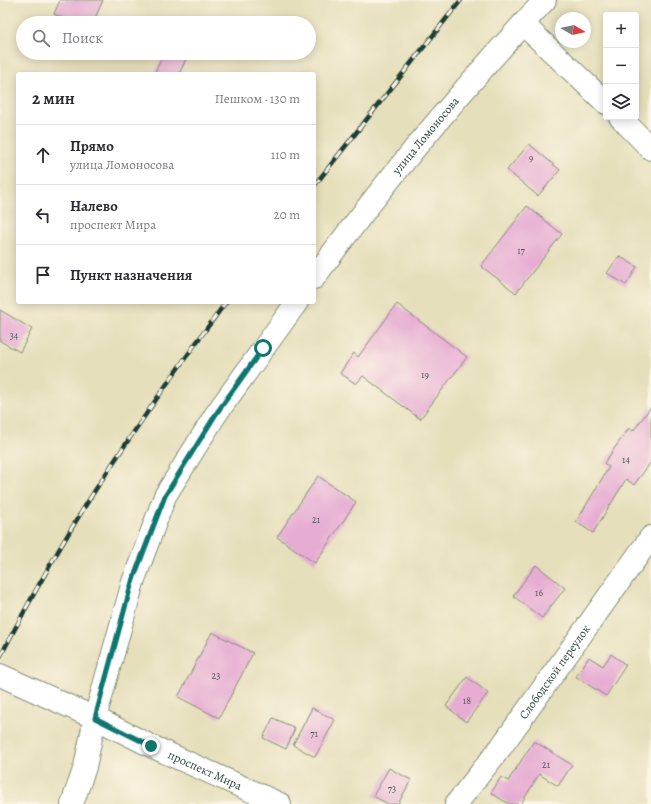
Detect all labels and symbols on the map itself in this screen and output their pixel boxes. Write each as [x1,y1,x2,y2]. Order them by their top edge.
north arrow [555,12,591,48]
street label: улица Ломоносова [388,93,463,179]
house number: 9 [529,151,534,164]
house number: 17 [517,244,526,257]
house number: 34 [10,329,19,342]
route start [254,339,272,357]
house number: 19 [421,368,429,381]
house number: 14 [622,453,630,466]
house number: 21 [312,513,321,526]
house number: 16 [535,586,543,599]
street label: Слободской переулок [516,621,594,722]
house number: 23 [212,669,220,682]
house number: 18 [463,694,471,707]
house number: 71 [310,727,318,740]
route end [142,737,160,755]
street label: проспект Мира [165,747,245,794]
house number: 21 [542,758,551,771]
house number: 73 [388,782,396,795]

